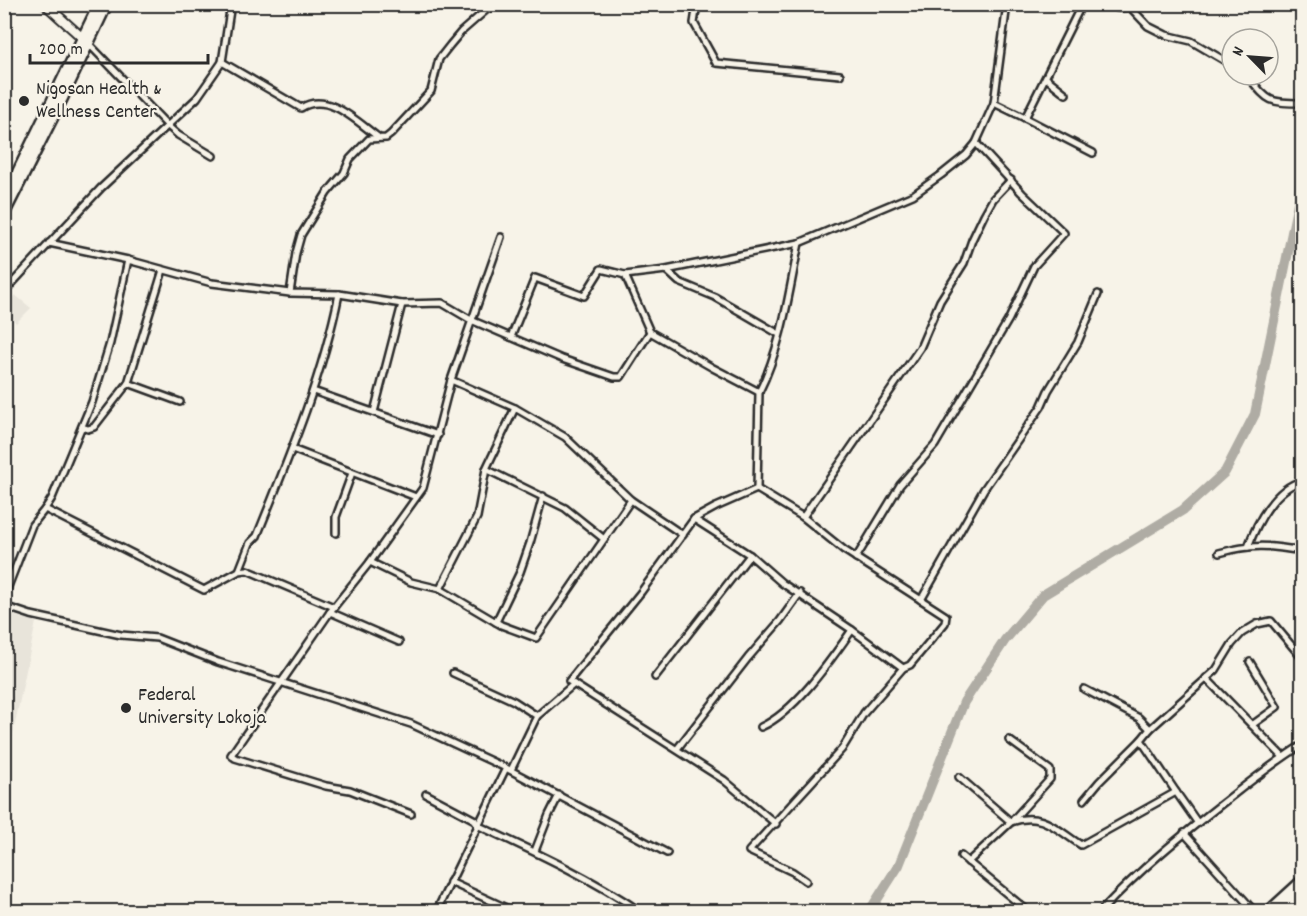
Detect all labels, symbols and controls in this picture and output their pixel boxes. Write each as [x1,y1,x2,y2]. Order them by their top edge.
scale bar [30,27,208,65]
north arrow [1220,27,1280,87]
text: 200 m [39,38,83,63]
text: N [1227,43,1251,60]
place label: Nigosan Health & Wellness Center [36,76,162,127]
marker: Nigosan Health & Wellness Center [17,94,31,108]
place label: Federal University Lokoja [138,682,267,733]
marker: Federal University Lokoja [119,701,133,715]

